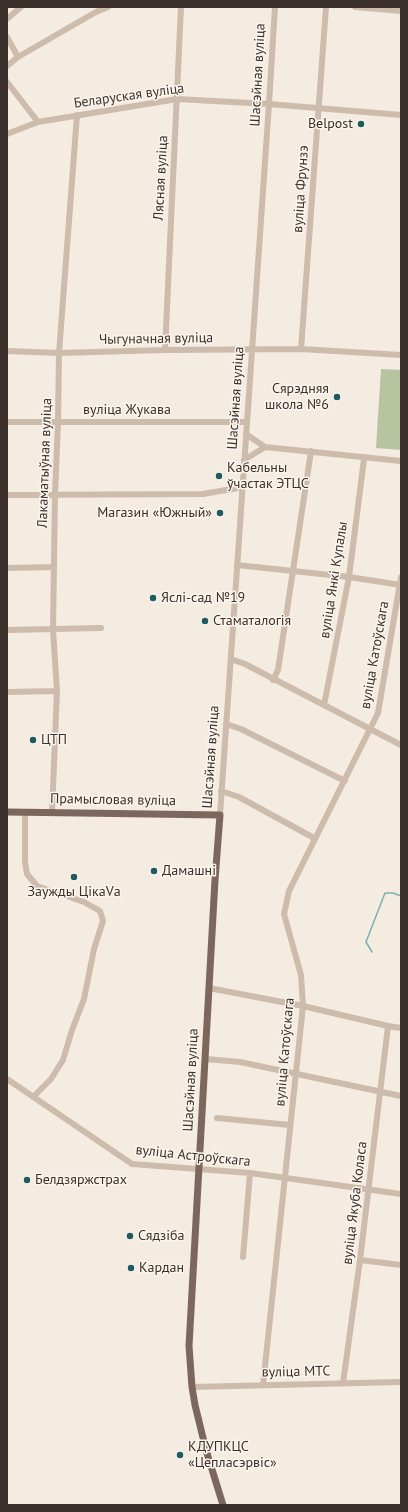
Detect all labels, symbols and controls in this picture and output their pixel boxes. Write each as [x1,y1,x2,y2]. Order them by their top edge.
street label: Шасэйная вуліца [247,23,269,127]
street label: Беларуская вуліца [73,80,185,112]
place label: Belpost [308,116,353,132]
marker: Belpost [356,119,366,129]
street label: Лясная вуліца [150,135,172,221]
street label: вуліца Фрунзэ [290,145,312,233]
street label: Чыгуначная вуліца [99,330,213,348]
street label: Шасэйная вуліца [224,346,248,450]
place label: Сярэдняя школа №6 [265,381,329,414]
marker: Сярэдняя школа №6 [332,392,342,402]
street label: Лакаматыўная вуліца [34,398,56,528]
street label: вуліца Жукава [83,402,171,418]
place label: Кабельны ўчастак ЭТЦС [227,460,309,492]
marker: Кабельны ўчастак ЭТЦС [214,471,224,481]
place label: Магазин «Южный» [97,505,212,521]
marker: Магазин «Южный» [215,508,225,518]
street label: вуліца Янкі Купалы [316,520,352,640]
place label: Яслі-сад №19 [161,590,245,606]
marker: Яслі-сад №19 [148,593,158,603]
street label: вуліца Катоўскага [357,600,393,710]
place label: Стаматалогія [213,613,291,629]
marker: Стаматалогія [200,616,210,626]
street label: Шасэйная вуліца [199,705,223,809]
place label: ЦТП [41,732,67,748]
marker: ЦТП [28,735,38,745]
street label: Прамысловая вуліца [50,791,176,809]
place label: Дамашні [162,863,216,879]
marker: Дамашні [149,866,159,876]
marker: Заужды ЦікаVа [69,872,79,882]
place label: Заужды ЦікаVа [27,884,121,900]
street label: вуліца Катоўскага [272,997,298,1107]
street label: Шасэйная вуліца [180,1028,202,1132]
street label: вуліца Якуба Коласа [339,1140,371,1266]
street label: вуліца Астроўскага [135,1142,251,1170]
place label: Белдзяржстрах [35,1172,127,1188]
marker: Белдзяржстрах [22,1175,32,1185]
place label: Сядзіба [138,1228,184,1244]
marker: Сядзіба [125,1231,135,1241]
place label: Кардан [139,1260,184,1276]
marker: Кардан [126,1263,136,1273]
street label: вуліца МТС [262,1363,330,1381]
place label: КДУПКЦС «Цепласэрвіс» [188,1439,277,1472]
marker: КДУПКЦС «Цепласэрвіс» [175,1450,185,1460]

